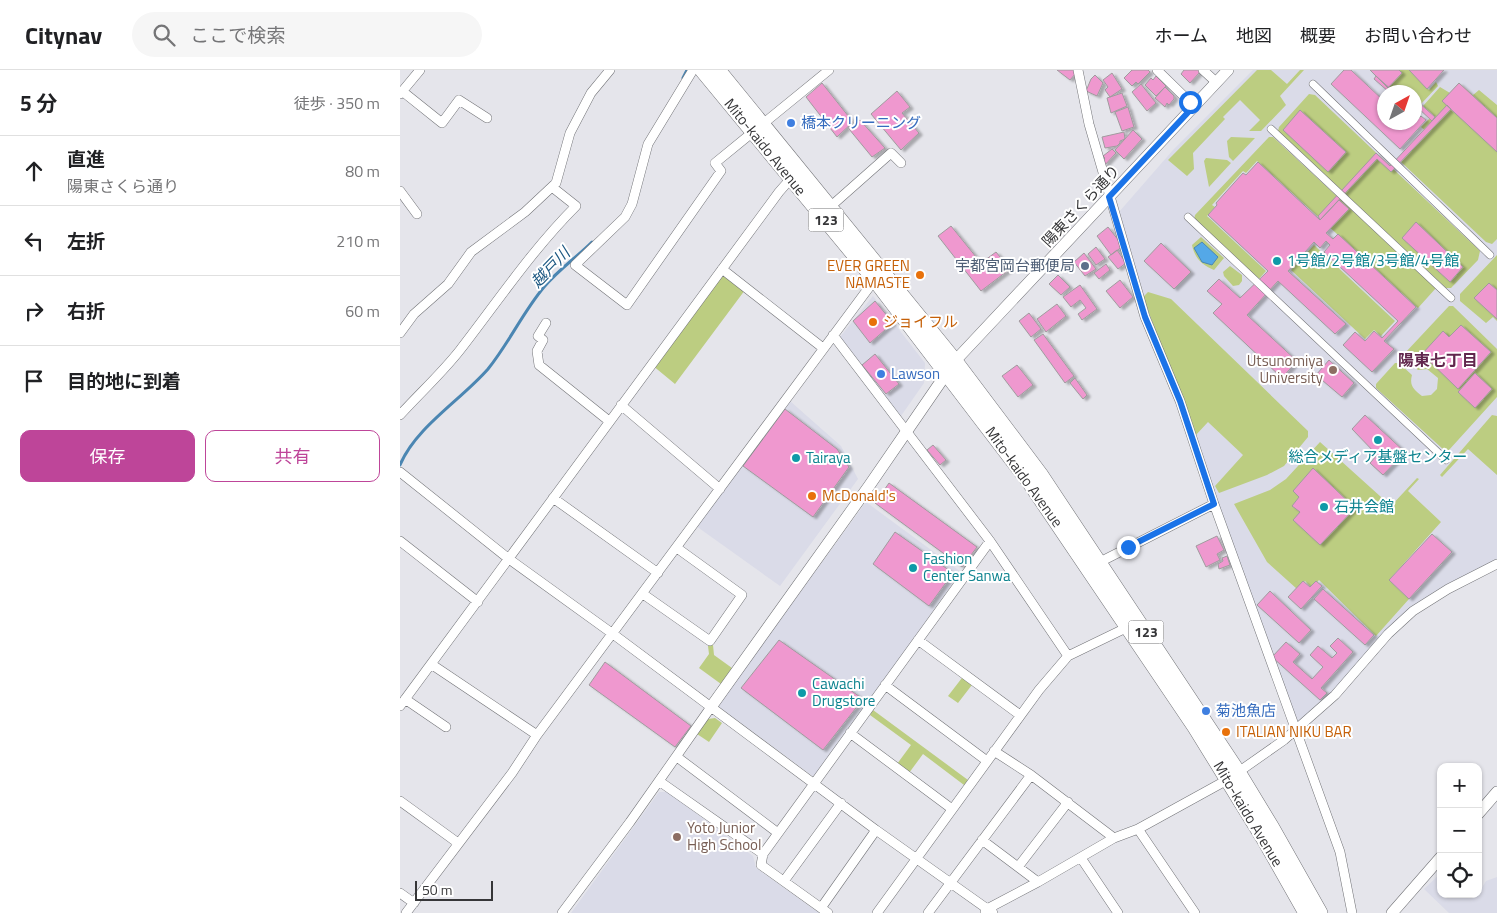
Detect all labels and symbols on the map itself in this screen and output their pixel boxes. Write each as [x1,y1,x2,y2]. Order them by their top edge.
north arrow [1377,85,1422,130]
route start [1179,91,1202,114]
street label: Mito-kaido Avenue [719,93,812,200]
place label: 橋本クリーニング [801,111,921,134]
marker: 橋本クリーニング [785,117,797,129]
street label: 陽東さくら通り [1036,159,1125,252]
road number: 123 [808,208,844,232]
water label: 越戸川 [525,240,577,293]
place label: 1号館/2号館/3号館/4号館 [1287,249,1459,272]
place label: EVER GREEN NAMASTE [827,254,910,294]
place label: 宇都宮岡台郵便局 [955,254,1075,277]
marker: 1号館/2号館/3号館/4号館 [1271,255,1283,267]
marker: 宇都宮岡台郵便局 [1079,260,1091,272]
marker: EVER GREEN NAMASTE [914,269,926,281]
place label: ジョイフル [883,310,958,333]
marker: ジョイフル [867,316,879,328]
district label: 陽東七丁目 [1398,348,1478,372]
place label: Utsunomiya University [1247,349,1323,389]
place label: Lawson [891,362,940,385]
marker: Utsunomiya University [1327,364,1339,376]
marker: Lawson [875,368,887,380]
street label: Mito-kaido Avenue [980,422,1069,532]
marker: 総合メディア基盤センター [1372,434,1384,446]
place label: 総合メディア基盤センター [1289,445,1467,468]
place label: Tairaya [806,446,851,469]
marker: Tairaya [790,452,802,464]
place label: McDonald's [822,484,896,507]
marker: McDonald's [806,490,818,502]
place label: 石井会館 [1334,495,1394,518]
marker: 石井会館 [1318,501,1330,513]
route end [1117,536,1140,559]
place label: Fashion Center Sanwa [923,547,1011,587]
marker: Fashion Center Sanwa [907,562,919,574]
road number: 123 [1128,620,1164,644]
place label: Cawachi Drugstore [812,672,875,712]
marker: Cawachi Drugstore [796,687,808,699]
place label: 菊池魚店 [1216,699,1276,722]
marker: 菊池魚店 [1200,705,1212,717]
place label: ITALIAN NIKU BAR [1236,720,1352,743]
marker: ITALIAN NIKU BAR [1220,726,1232,738]
street label: Mito-kaido Avenue [1208,757,1289,871]
place label: Yoto Junior High School [687,816,762,856]
marker: Yoto Junior High School [671,831,683,843]
scale bar [415,878,492,901]

